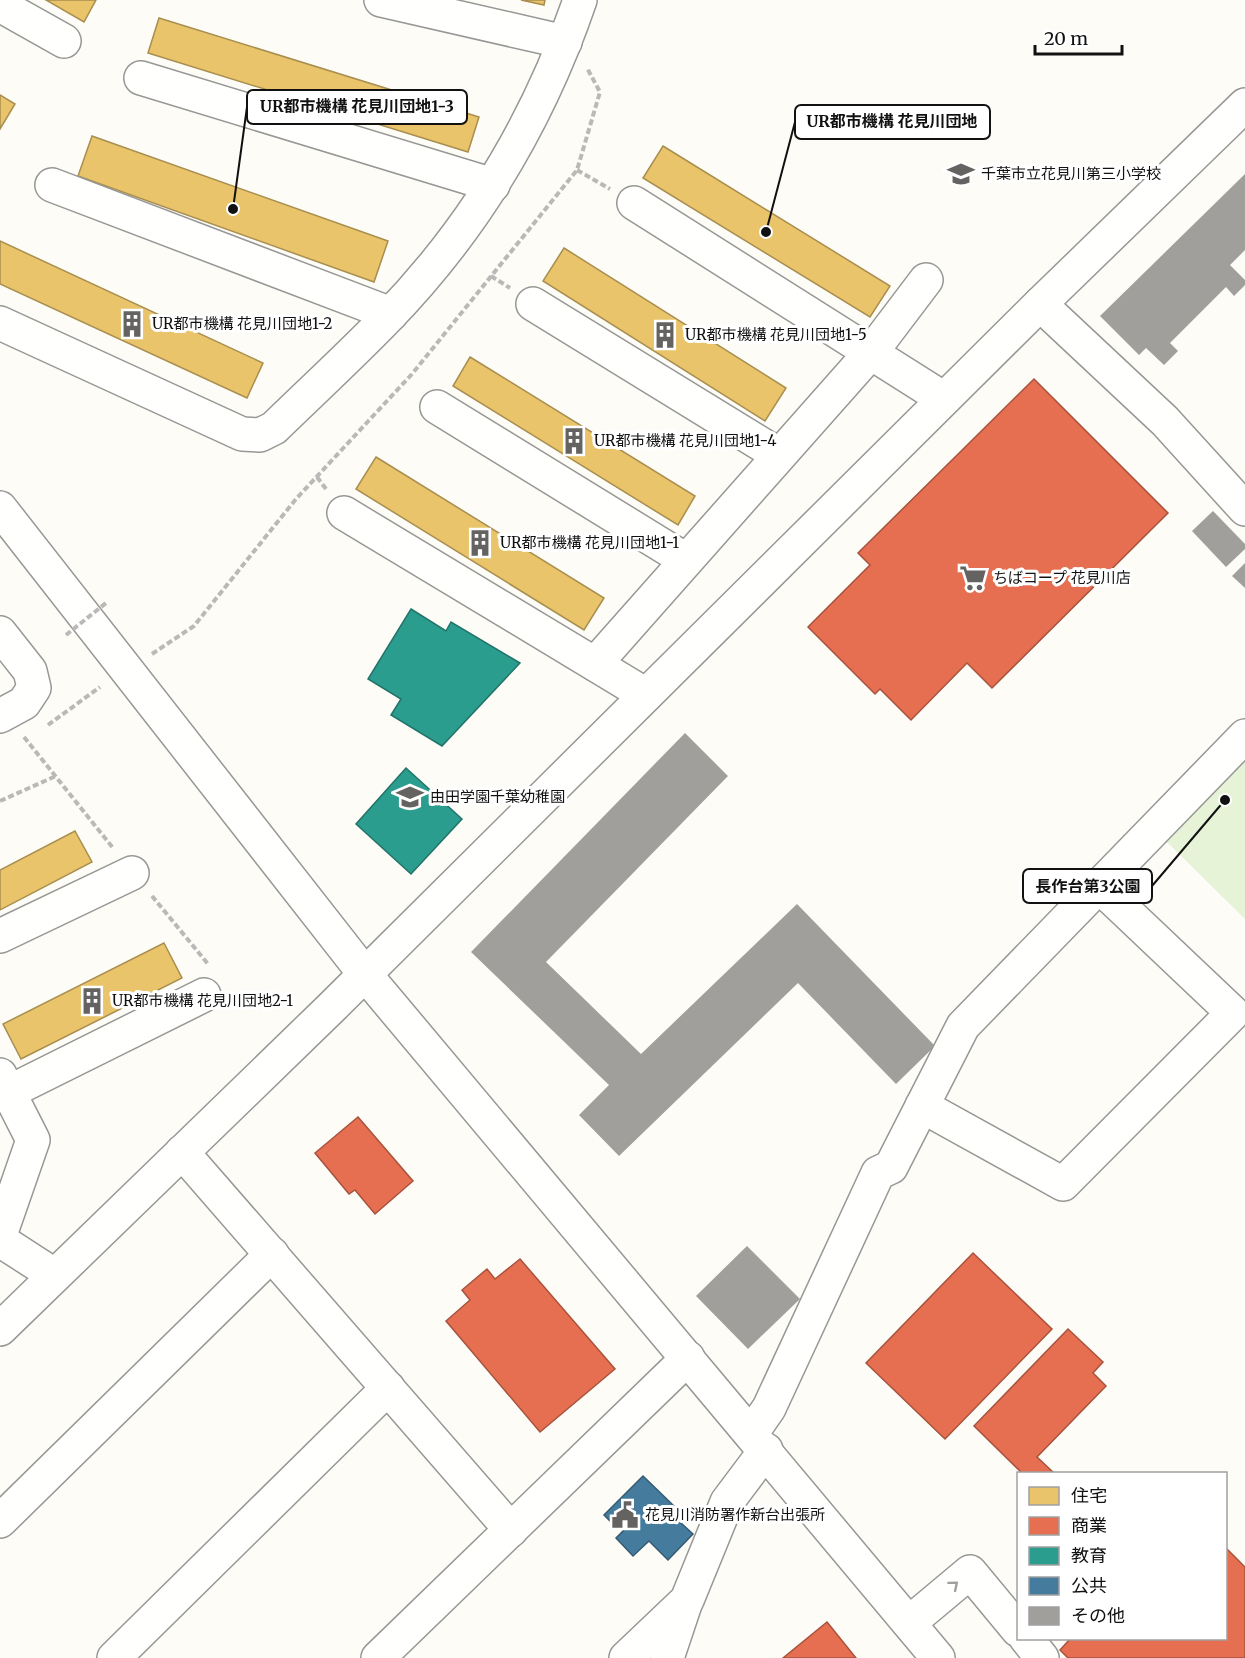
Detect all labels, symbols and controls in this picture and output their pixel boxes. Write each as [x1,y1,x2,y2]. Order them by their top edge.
scale bar [1035,18,1122,56]
text: 20 m [1044,27,1088,50]
callout: UR都市機構 花見川団地1-3 [247,90,467,124]
text: UR都市機構 花見川団地1-3 [260,96,454,116]
callout: UR都市機構 花見川団地 [795,105,990,139]
text: UR都市機構 花見川団地 [806,111,978,131]
school or university icon: 千葉市立花見川第三小学校 [946,159,976,189]
place label: 千葉市立花見川第三小学校 [981,164,1161,183]
building icon: UR都市機構 花見川団地1-2 [117,309,147,339]
place label: UR都市機構 花見川団地1-2 [152,314,332,333]
building icon: UR都市機構 花見川団地1-5 [650,320,680,350]
place label: UR都市機構 花見川団地1-5 [685,325,867,344]
building icon: UR都市機構 花見川団地1-4 [559,426,589,456]
place label: UR都市機構 花見川団地1-4 [594,431,777,450]
building icon: UR都市機構 花見川団地1-1 [465,528,495,558]
place label: UR都市機構 花見川団地1-1 [500,533,679,552]
supermarket icon: ちばコープ 花見川店 [958,563,988,593]
place label: ちばコープ 花見川店 [993,568,1131,587]
school or university icon: 由田学園千葉幼稚園 [395,782,425,812]
place label: 由田学園千葉幼稚園 [430,787,565,806]
callout: 長作台第3公園 [1023,869,1152,903]
text: 長作台第3公園 [1035,876,1141,896]
building icon: UR都市機構 花見川団地2-1 [77,986,107,1016]
place label: UR都市機構 花見川団地2-1 [112,991,293,1010]
legend [1017,1472,1227,1640]
text: 住宅 [1071,1484,1107,1507]
public building icon: 花見川消防署作新台出張所 [610,1500,640,1530]
place label: 花見川消防署作新台出張所 [645,1505,825,1524]
text: 商業 [1071,1514,1107,1537]
text: 教育 [1071,1544,1107,1567]
text: 公共 [1071,1574,1107,1597]
one-way arrow [947,1582,958,1593]
text: その他 [1071,1604,1125,1627]

